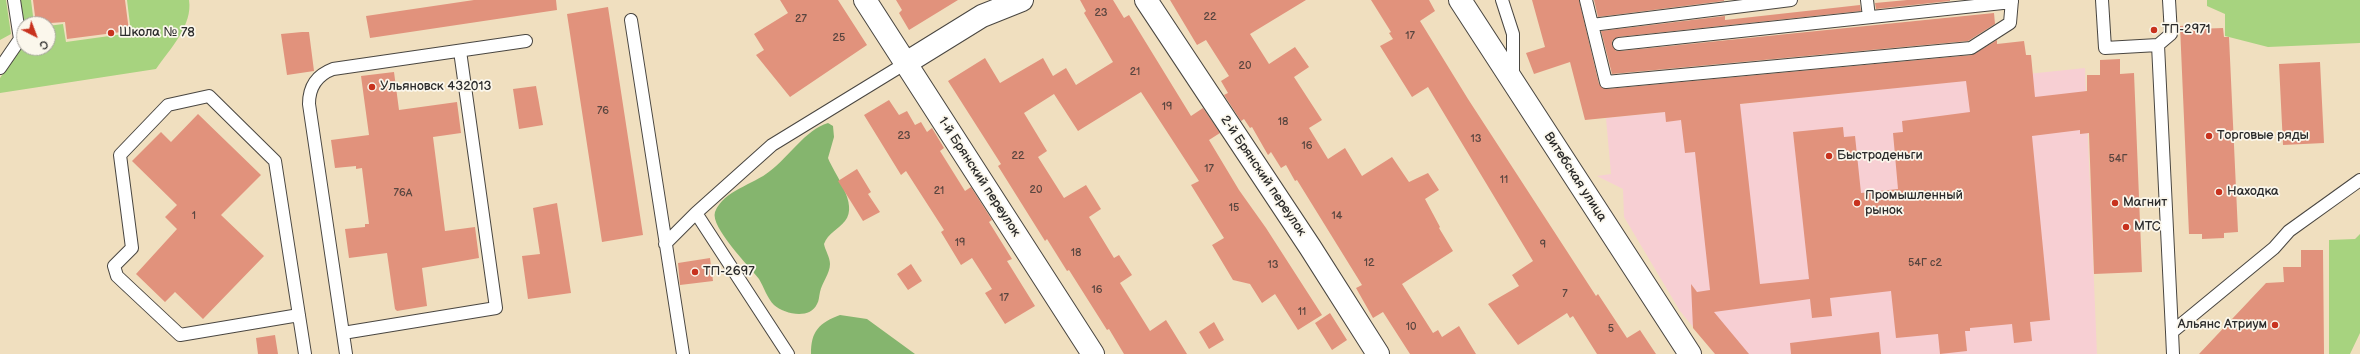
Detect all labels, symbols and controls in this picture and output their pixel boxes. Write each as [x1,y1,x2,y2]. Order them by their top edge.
house number: 23 [1094,6,1108,20]
house number: 22 [1204,10,1216,24]
house number: 27 [795,12,807,26]
north arrow [16,16,56,56]
place label: ТП-2971 [2162,22,2211,38]
place label: Школа № 78 [119,25,195,41]
marker: ТП-2971 [2149,25,2159,35]
marker: Школа № 78 [106,28,116,38]
house number: 17 [1405,29,1415,43]
house number: 25 [833,31,845,45]
text: С [37,37,51,52]
house number: 20 [1239,59,1251,73]
house number: 21 [1130,65,1140,79]
place label: Ульяновск 432013 [380,79,492,95]
marker: Ульяновск 432013 [367,82,377,92]
house number: 19 [1162,100,1172,114]
house number: 76 [597,104,609,118]
street label: 2-й Брянский переулок [1217,113,1309,239]
street label: 1-й Брянский переулок [934,114,1024,240]
house number: 18 [1278,115,1288,129]
place label: Торговые ряды [2217,128,2309,144]
house number: 23 [897,129,911,143]
street label: Витебская улица [1540,129,1610,225]
marker: Торговые ряды [2204,131,2214,141]
house number: 13 [1470,132,1482,146]
house number: 16 [1302,139,1312,153]
place label: Быстроденьги [1837,148,1923,164]
house number: 22 [1012,149,1024,163]
marker: Быстроденьги [1824,151,1834,161]
house number: 54Г [2108,152,2128,166]
house number: 17 [1204,162,1214,176]
house number: 11 [1500,173,1508,187]
house number: 20 [1030,183,1042,197]
house number: 21 [934,184,944,198]
place label: Находка [2227,184,2279,200]
house number: 76А [394,186,412,200]
marker: Находка [2214,187,2224,197]
place label: Промышленный рынок [1865,188,1963,219]
place label: Магнит [2123,195,2167,211]
marker: Промышленный рынок [1852,198,1862,208]
marker: Магнит [2110,198,2120,208]
house number: 15 [1229,201,1239,215]
house number: 1 [192,209,196,223]
house number: 14 [1332,209,1342,223]
place label: МТС [2134,219,2161,235]
marker: МТС [2121,222,2131,232]
house number: 19 [955,236,965,250]
house number: 9 [1540,238,1546,252]
house number: 18 [1071,246,1081,260]
house number: 12 [1364,256,1374,270]
house number: 54Г с2 [1908,256,1942,270]
house number: 13 [1267,258,1279,272]
place label: ТП-2697 [703,264,755,280]
marker: ТП-2697 [690,267,700,277]
house number: 16 [1092,283,1102,297]
house number: 7 [1562,287,1568,301]
house number: 17 [999,291,1009,305]
house number: 11 [1298,305,1306,319]
place label: Альянс Атриум [2178,317,2267,333]
house number: 10 [1406,320,1416,334]
marker: Альянс Атриум [2270,320,2280,330]
house number: 5 [1608,322,1614,336]

